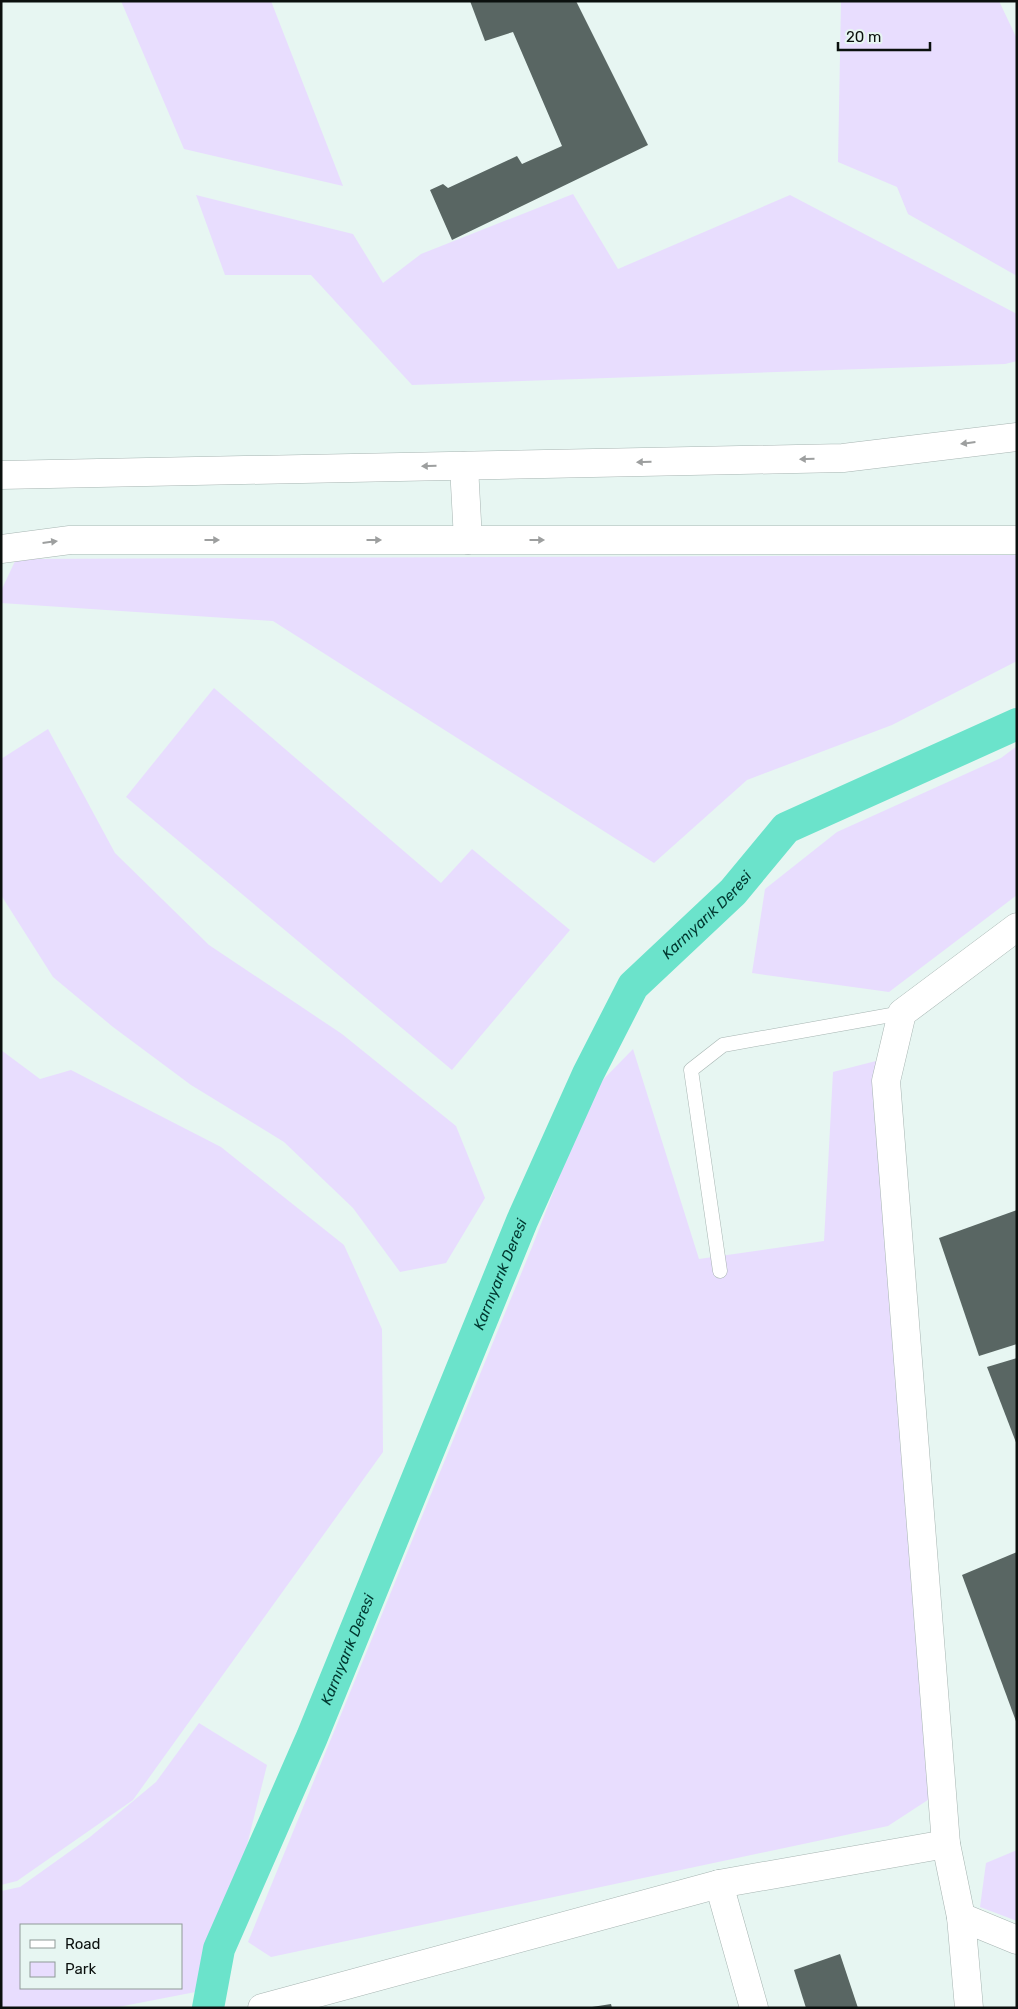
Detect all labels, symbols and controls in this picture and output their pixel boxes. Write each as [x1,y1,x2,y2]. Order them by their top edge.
scale bar [838,20,930,52]
text: 20 m [846,28,881,46]
one-way arrow [960,439,976,447]
one-way arrow [799,455,815,463]
one-way arrow [636,458,652,466]
one-way arrow [421,463,437,471]
one-way arrow [204,536,220,544]
one-way arrow [367,536,383,544]
one-way arrow [529,536,545,544]
one-way arrow [42,538,58,546]
water label: Karnıyarık Deresi [658,867,756,963]
water label: Karnıyarık Deresi [470,1216,531,1332]
water label: Karnıyarık Deresi [317,1591,378,1708]
legend [20,1924,182,1989]
text: Road [65,1935,101,1953]
text: Park [65,1960,96,1978]

